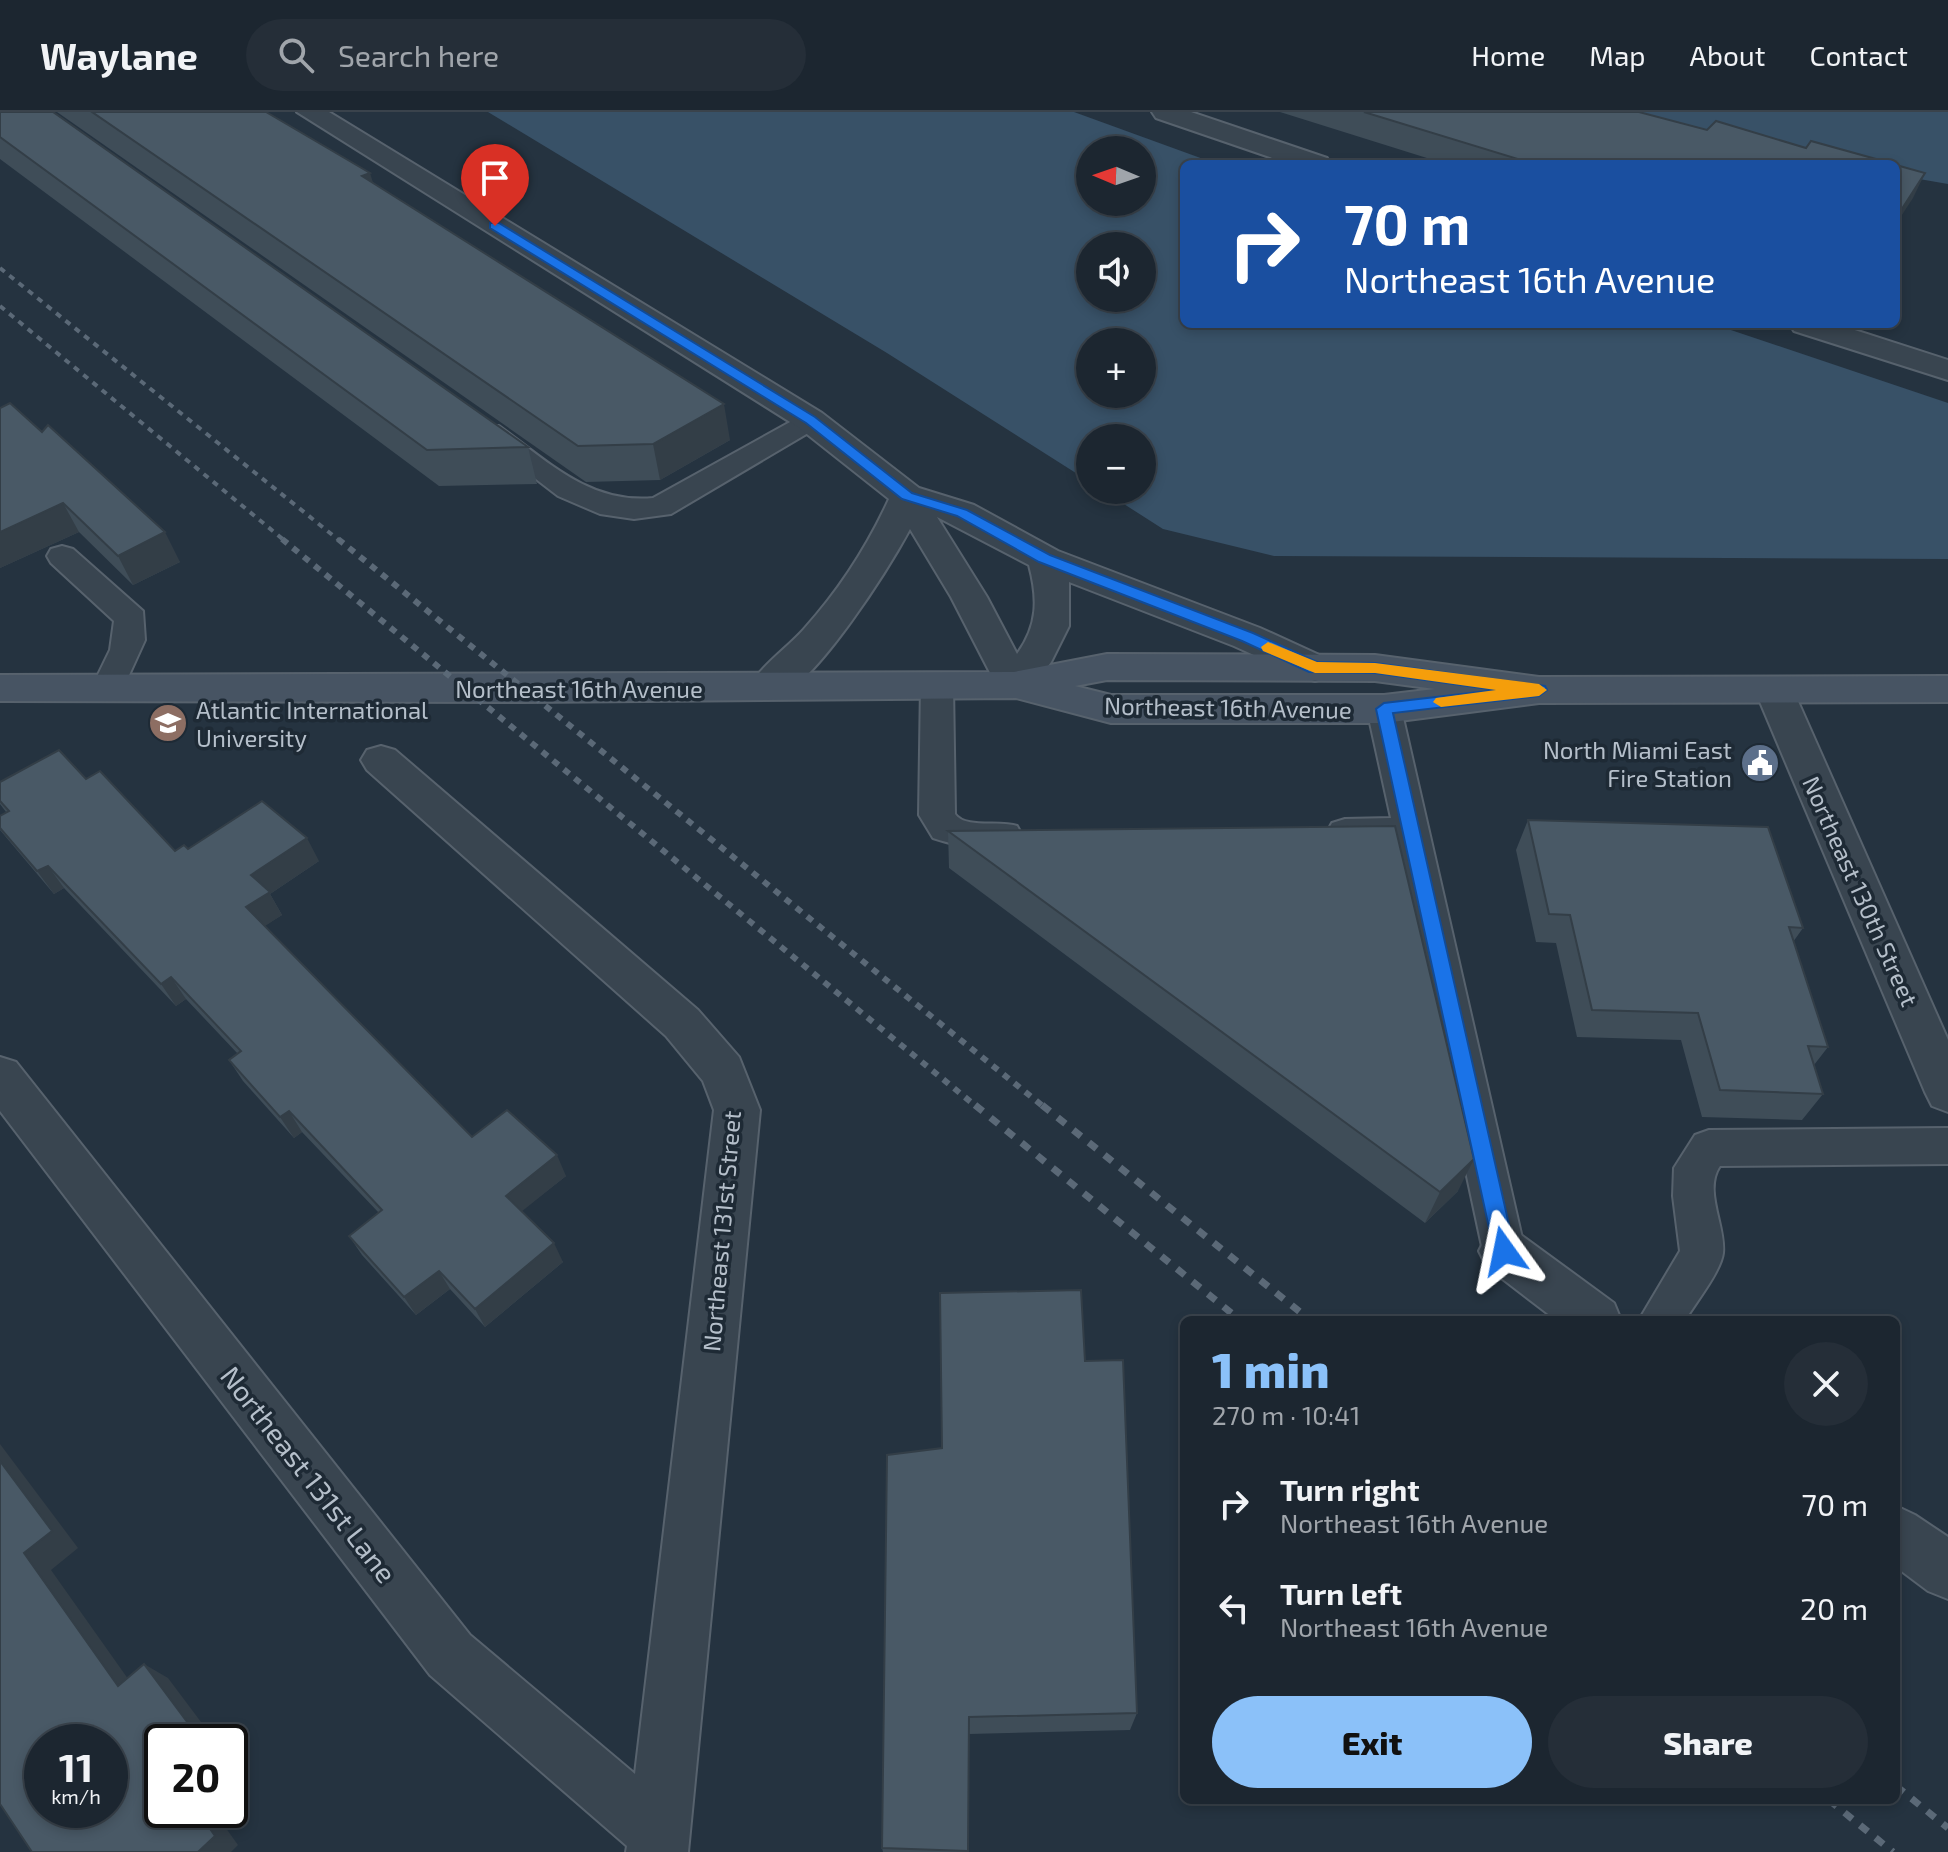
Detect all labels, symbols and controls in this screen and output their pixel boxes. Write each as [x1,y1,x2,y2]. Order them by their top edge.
search box [246,19,806,91]
text: Waylane [40,32,198,78]
icon: search [274,33,318,77]
text: Search here [338,37,499,73]
text: Home [1471,38,1545,72]
text: Map [1589,38,1646,72]
text: About [1690,38,1765,72]
text: Contact [1809,38,1908,72]
north arrow [1076,136,1156,216]
map controls [1076,136,1156,504]
pin [461,144,529,226]
icon: arrive [473,156,517,200]
text: 70 m [1344,189,1470,256]
icon: right [1212,192,1316,296]
button: sound [1076,232,1156,312]
text: Northeast 16th Avenue [1344,257,1715,300]
button: + [1076,328,1156,408]
button: − [1076,424,1156,504]
street label: Northeast 16th Avenue [455,674,703,703]
street label: Northeast 16th Avenue [1104,690,1352,724]
place label: Atlantic International University [196,695,428,752]
school or university icon: Atlantic International University [147,702,189,744]
place label: North Miami East Fire Station [1543,735,1732,792]
public building icon: North Miami East Fire Station [1739,742,1781,784]
street label: Northeast 130th Street [1797,772,1925,1010]
street label: Northeast 131st Street [696,1109,746,1353]
position arrow [1462,1209,1546,1293]
text: 1 min [1212,1340,1330,1398]
button: close [1784,1342,1868,1426]
street label: Northeast 131st Lane [214,1359,404,1589]
text: 270 m · 10:41 [1212,1399,1360,1430]
text: Turn right [1280,1471,1420,1507]
icon: right [1212,1482,1256,1526]
text: 70 m [1802,1486,1868,1522]
text: Northeast 16th Avenue [1280,1507,1548,1538]
text: Turn left [1280,1575,1402,1611]
icon: left [1212,1586,1256,1630]
text: 20 m [1800,1590,1868,1626]
text: Northeast 16th Avenue [1280,1611,1548,1642]
button: Exit [1212,1696,1532,1788]
button: Share [1548,1696,1868,1788]
speed limit sign: 20 [144,1724,248,1828]
text: 11 [59,1742,93,1790]
text: km/h [51,1784,101,1808]

